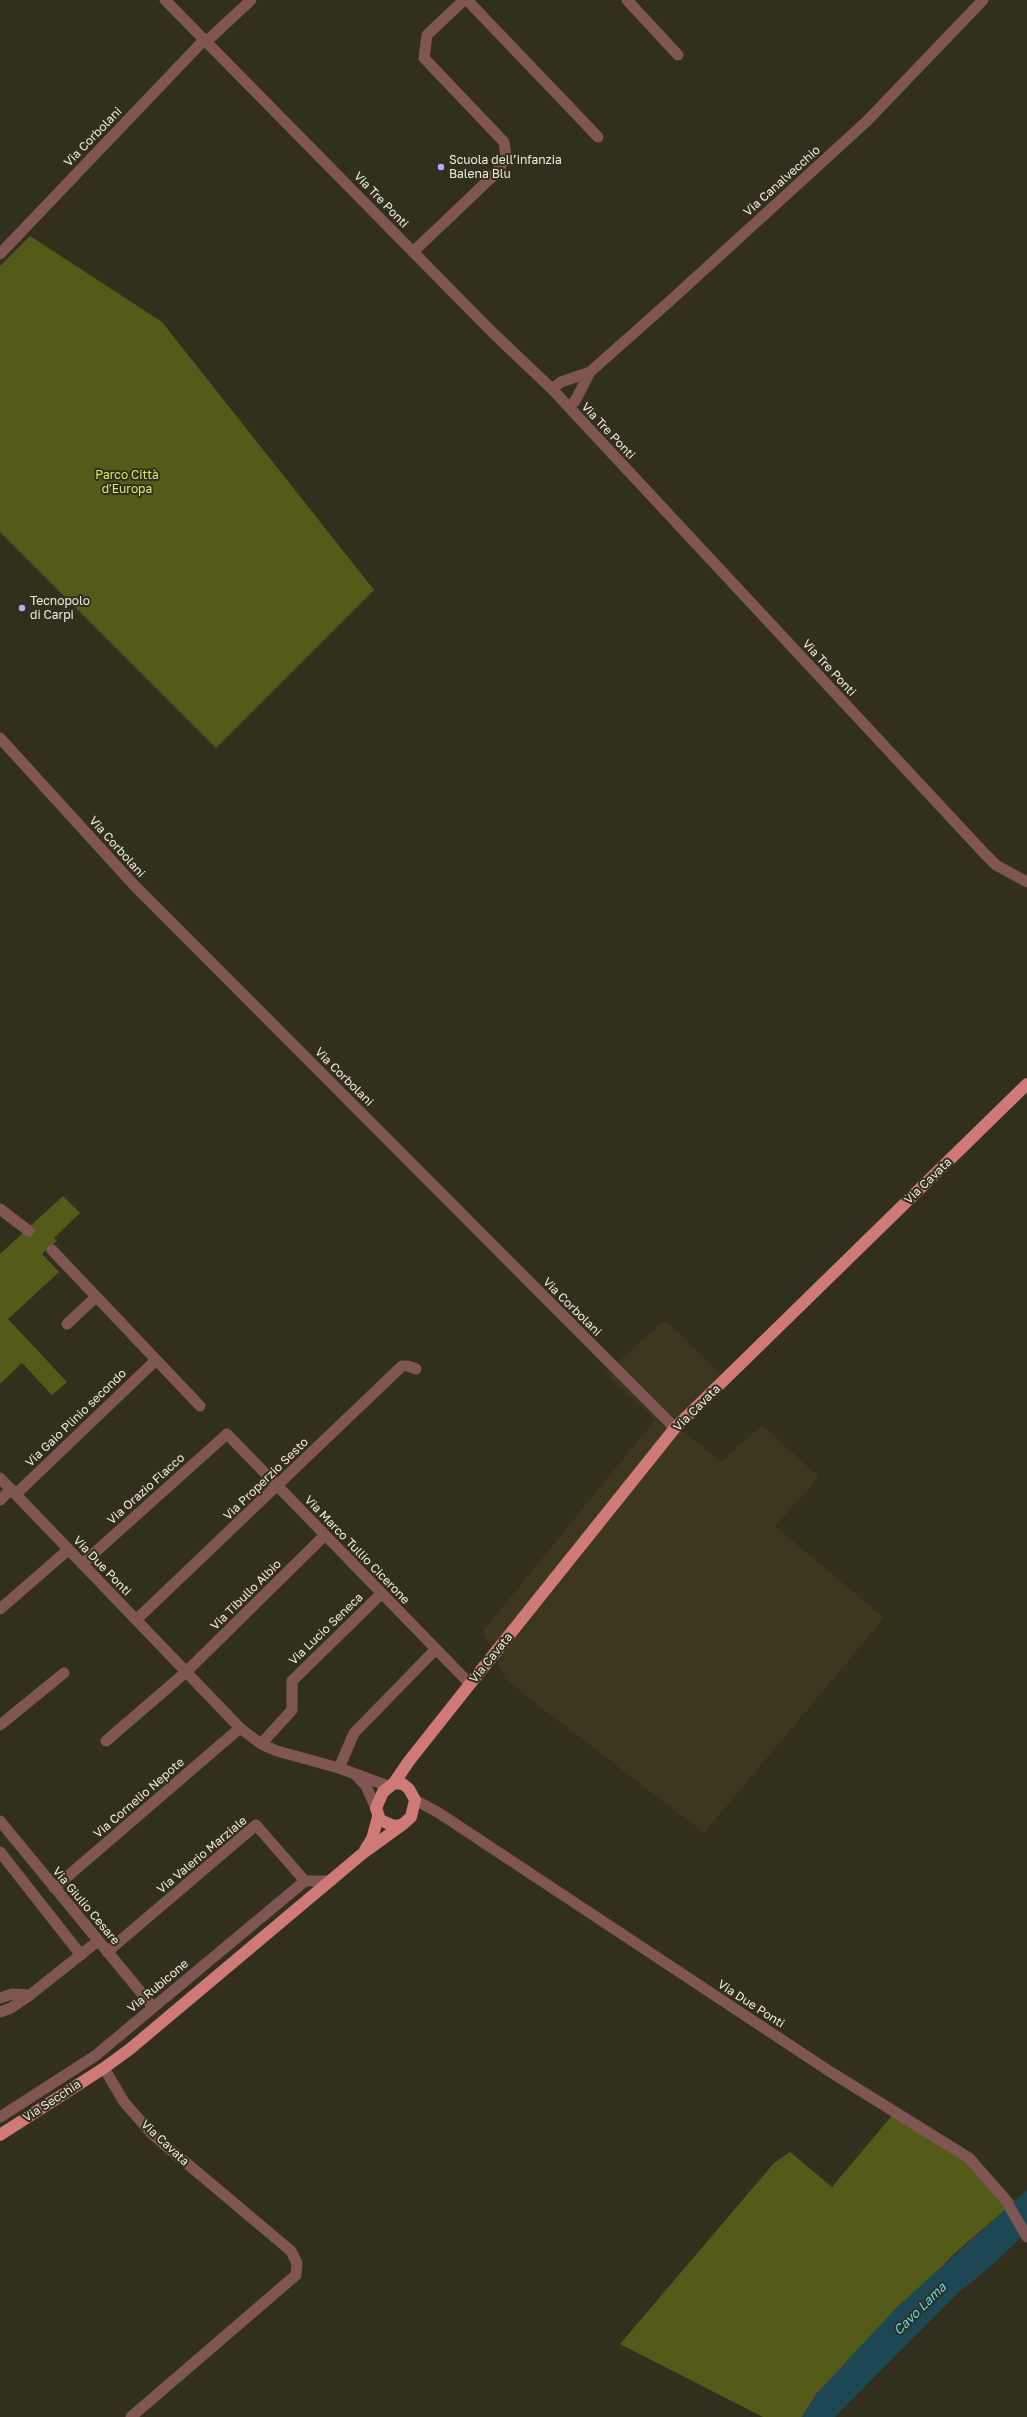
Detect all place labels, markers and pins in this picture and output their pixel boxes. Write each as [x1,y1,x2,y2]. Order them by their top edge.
place label: Scuola dell’infanzia Balena Blu [449,153,562,181]
marker: Scuola dell’infanzia Balena Blu [436,162,446,172]
place label: Tecnopolo di Carpi [30,594,90,622]
marker: Tecnopolo di Carpi [17,603,27,613]

